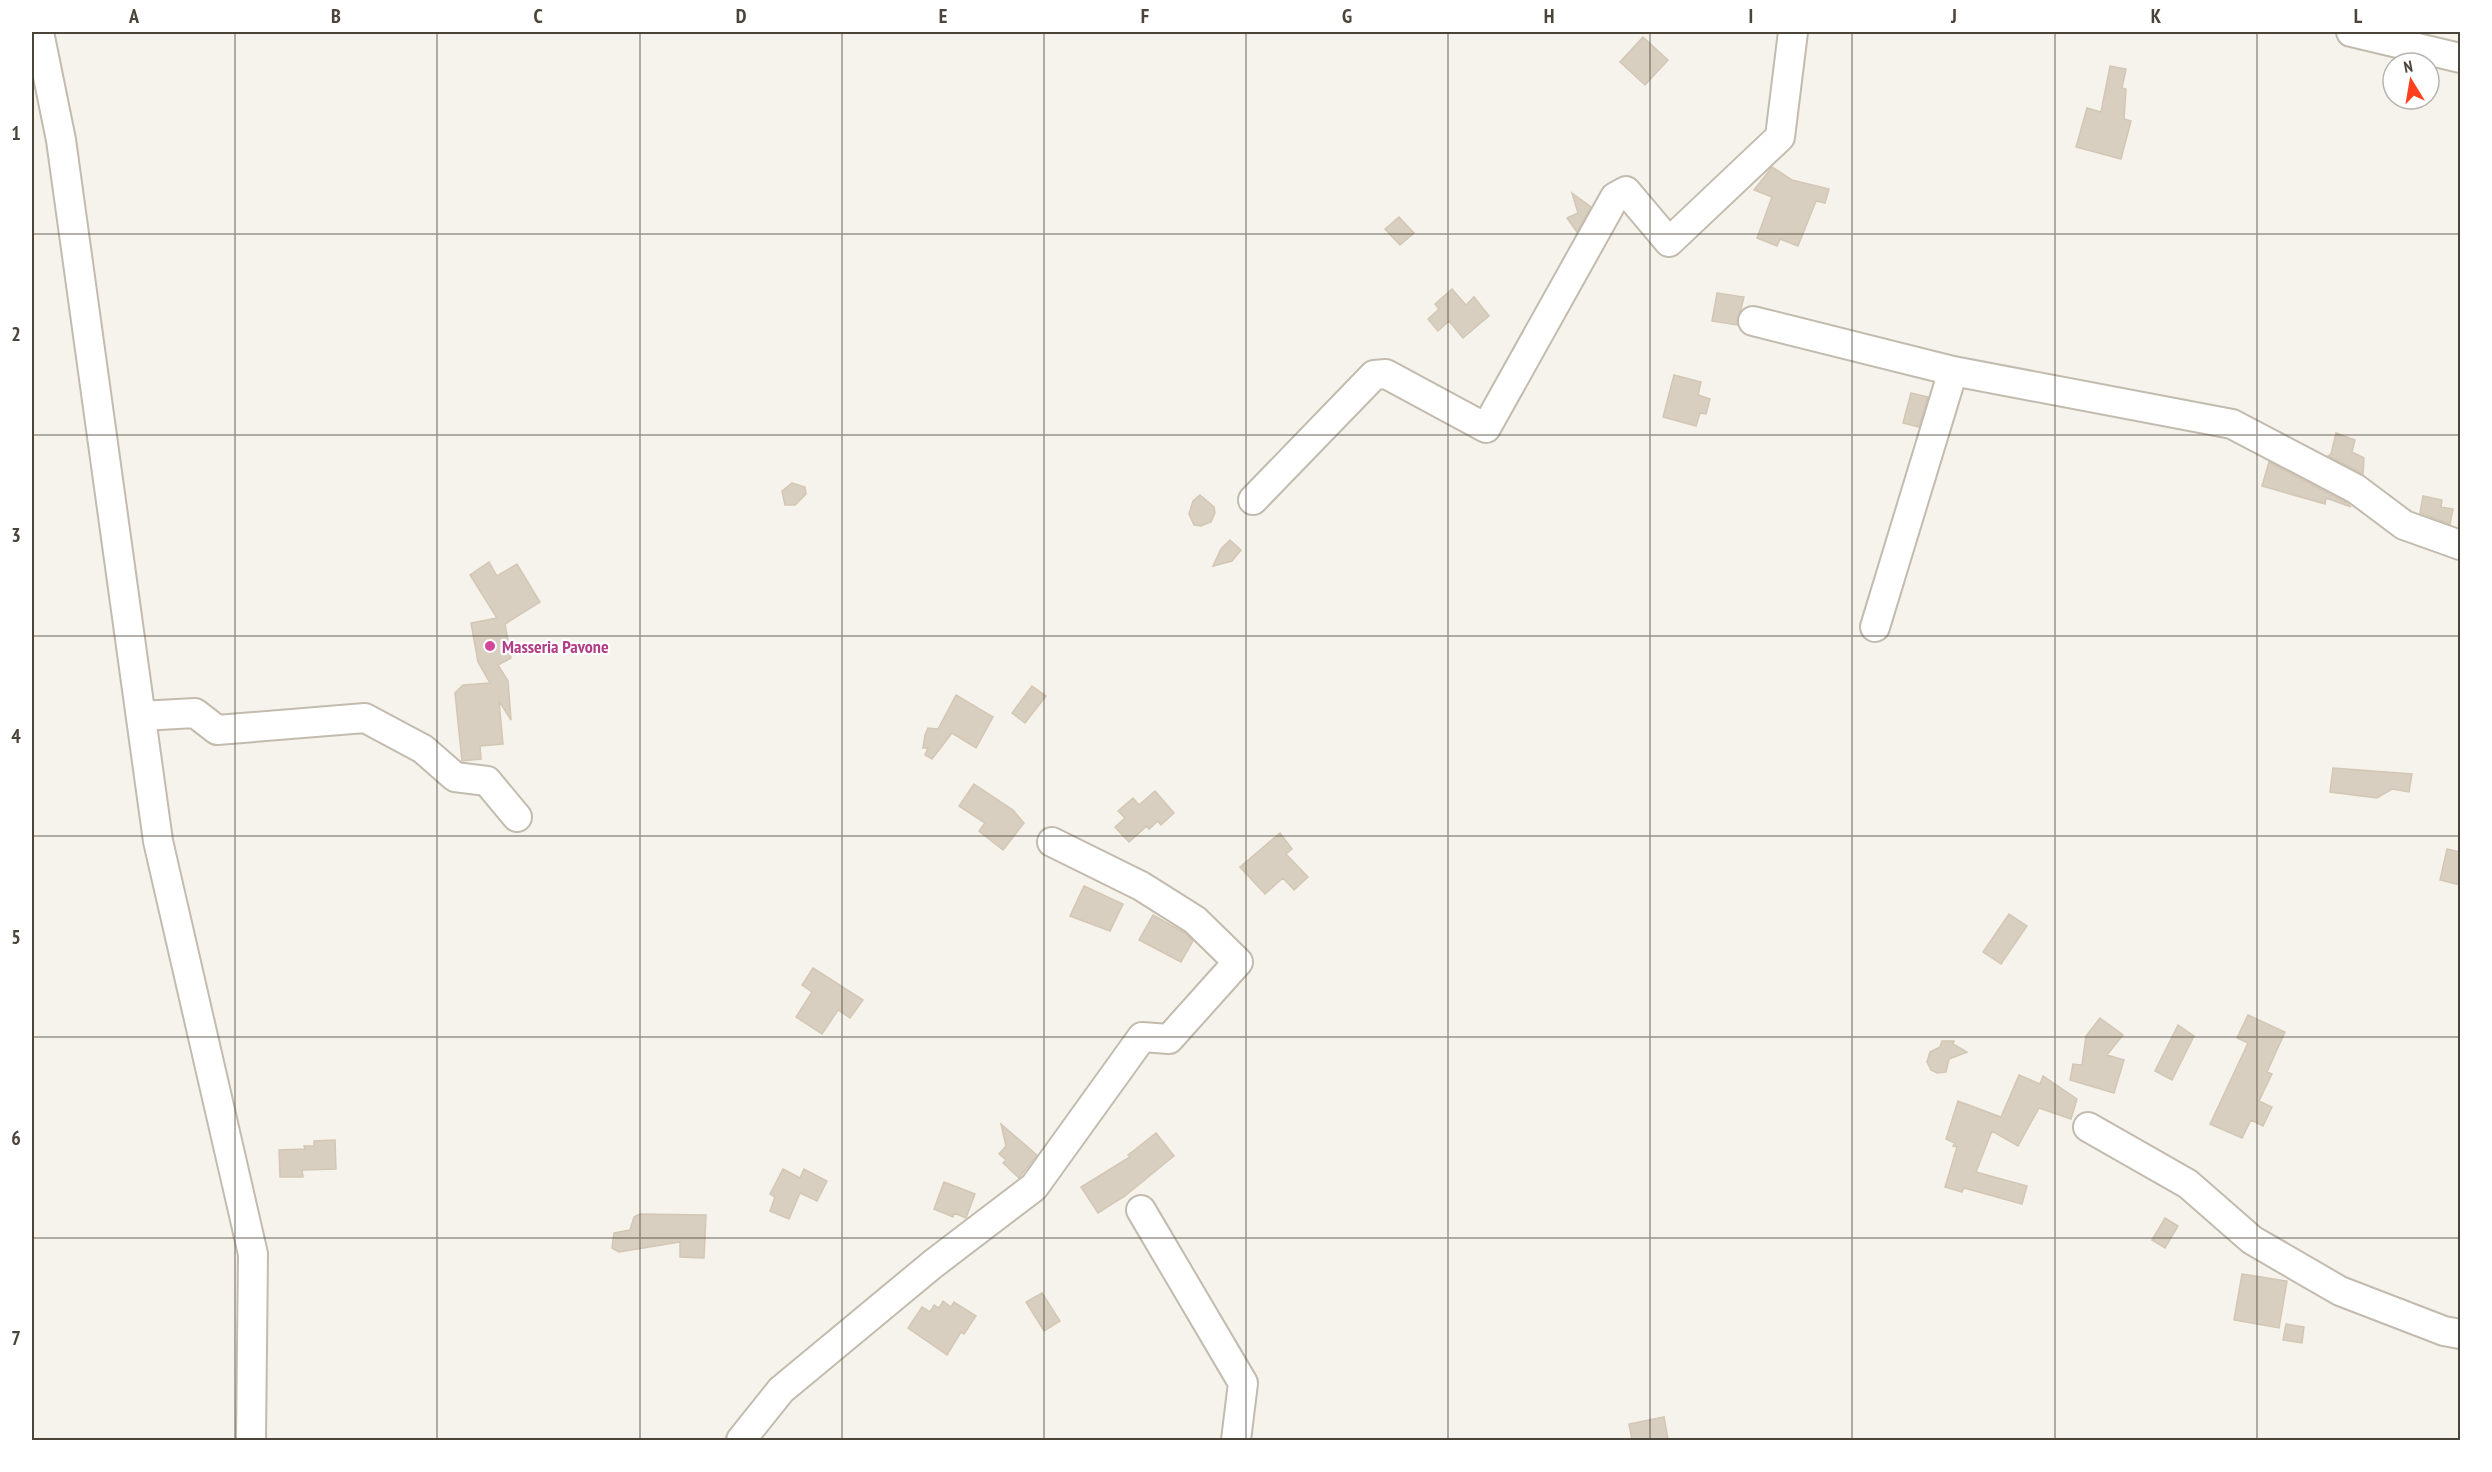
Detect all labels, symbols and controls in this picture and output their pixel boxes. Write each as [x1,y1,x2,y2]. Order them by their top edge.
text: A [128,3,140,29]
text: B [331,3,341,29]
text: C [533,3,543,29]
text: D [736,3,747,29]
text: E [939,3,947,29]
text: F [1141,3,1149,29]
text: G [1342,3,1352,29]
text: H [1544,3,1554,29]
text: I [1749,3,1753,29]
text: J [1950,3,1957,29]
text: K [2151,3,2162,29]
text: L [2354,3,2363,29]
north arrow [2381,51,2441,111]
text: N [2402,56,2414,77]
text: 1 [11,120,21,146]
text: 2 [11,321,21,347]
text: 3 [11,522,21,548]
place label: Masseria Pavone [502,635,609,658]
marker: Masseria Pavone [483,639,497,653]
text: 4 [11,723,21,749]
text: 5 [11,924,21,950]
text: 6 [11,1125,21,1151]
text: 7 [11,1325,21,1351]

